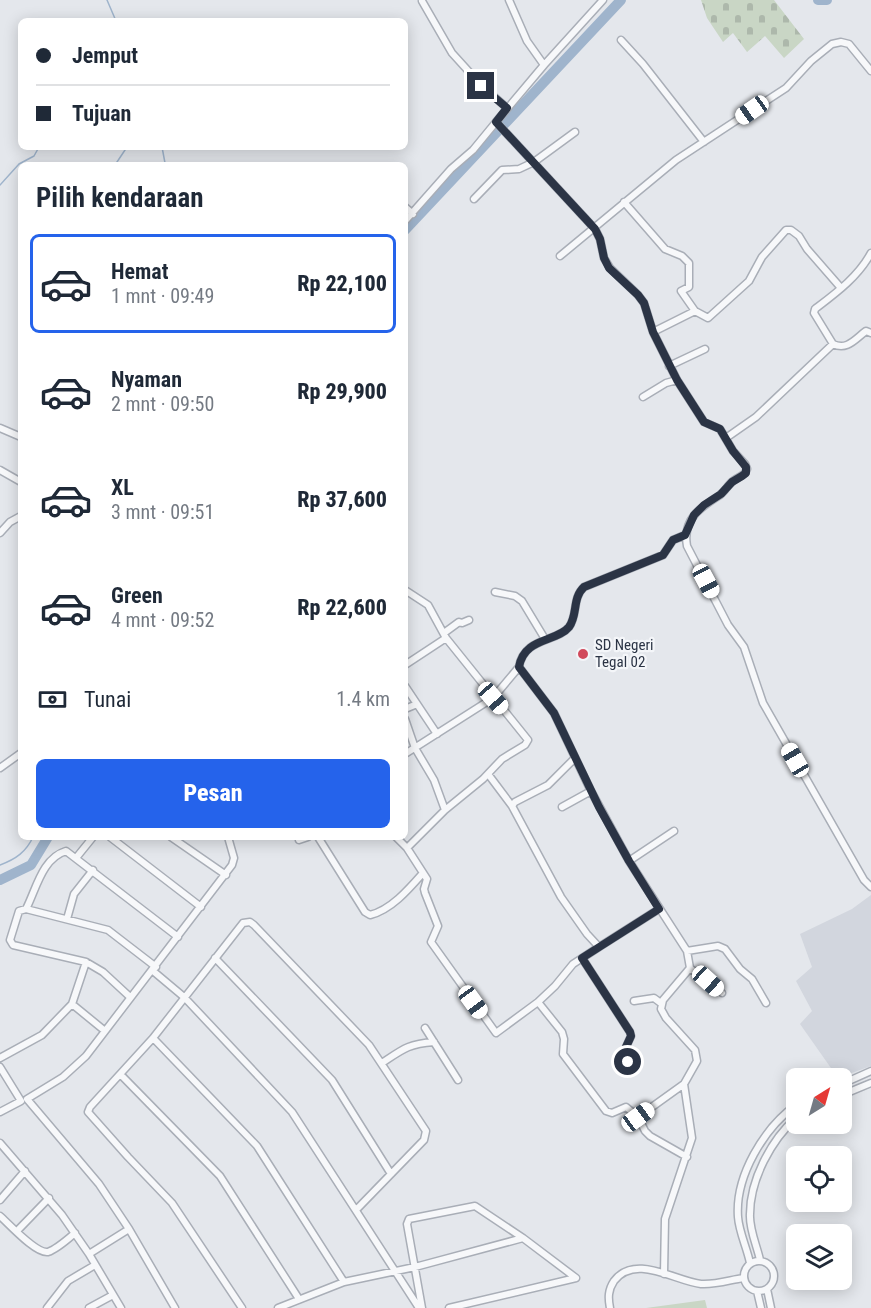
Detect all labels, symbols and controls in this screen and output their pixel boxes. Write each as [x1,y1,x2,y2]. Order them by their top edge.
text: Jemput [72,43,138,68]
route end [467,72,494,99]
car [732,92,772,128]
text: Tujuan [72,101,131,126]
text: Pilih kendaraan [36,182,204,214]
icon: car [39,257,93,311]
text: Hemat [111,259,168,284]
text: Rp 22,100 [297,271,387,296]
text: 1 mnt · 09:49 [111,284,214,308]
icon: car [39,365,93,419]
text: Nyaman [111,367,182,392]
text: Rp 29,900 [297,379,387,404]
text: 2 mnt · 09:50 [111,392,214,416]
icon: car [39,473,93,527]
text: XL [111,475,134,500]
text: Rp 37,600 [297,487,387,512]
text: 3 mnt · 09:51 [111,500,214,524]
car [690,561,722,601]
icon: car [39,581,93,635]
text: Green [111,583,163,608]
text: Rp 22,600 [297,595,387,620]
text: 4 mnt · 09:52 [111,608,214,632]
place label: SD Negeri Tegal 02 [595,636,654,671]
marker: SD Negeri Tegal 02 [576,647,590,661]
car [474,679,512,717]
icon: cash [36,683,69,716]
text: Tunai [84,687,131,712]
text: 1.4 km [336,687,390,711]
car [778,740,812,780]
button: Pesan [36,759,390,828]
car [689,962,727,1000]
car [455,982,491,1022]
route start [614,1048,641,1075]
north arrow [786,1068,852,1134]
map controls [786,1068,852,1290]
car [618,1099,658,1135]
button: locate [786,1146,852,1212]
button: layers [786,1224,852,1290]

